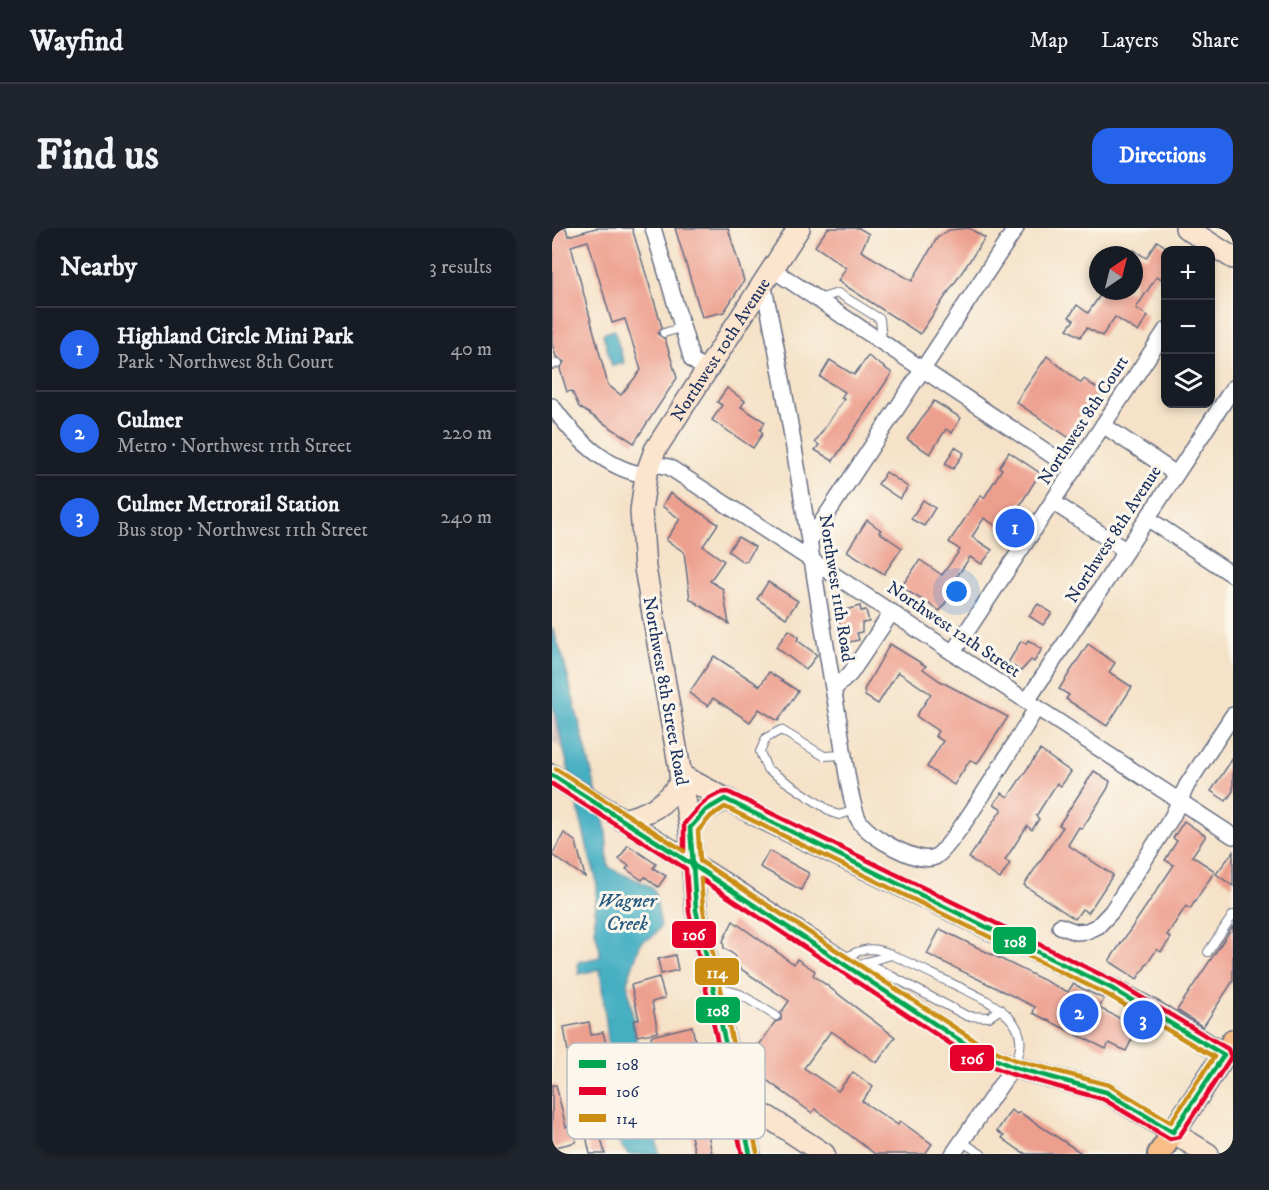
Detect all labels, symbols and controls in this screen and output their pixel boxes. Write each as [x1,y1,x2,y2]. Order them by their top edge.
text: Wayfind [30,24,123,59]
text: Map [1029,28,1068,54]
text: Layers [1101,28,1159,54]
text: Share [1192,28,1239,54]
button: Directions [1092,128,1233,184]
text: Find us [36,130,159,182]
north arrow [1089,246,1143,300]
map controls [1161,246,1215,408]
button: + [1161,246,1215,300]
text: Nearby [60,251,137,284]
text: 3 results [429,255,492,280]
street label: Northwest 10th Avenue [667,274,776,426]
button: − [1161,300,1215,354]
text: Highland Circle Mini Park [117,323,353,350]
text: 1 [76,337,83,362]
text: 40 m [450,337,492,362]
text: Park · Northwest 8th Court [117,350,334,375]
street label: Northwest 8th Court [1034,352,1134,489]
button: layers [1161,354,1215,408]
text: Culmer [117,407,183,434]
text: 2 [75,421,84,446]
text: 220 m [442,421,492,446]
text: Metro · Northwest 11th Street [117,434,352,459]
street label: Northwest 8th Avenue [1061,462,1166,607]
text: Culmer Metrorail Station [117,491,339,518]
text: 3 [76,505,83,530]
text: 240 m [441,505,492,530]
pin: 1 [996,506,1034,550]
street label: Northwest 11th Road [813,513,859,663]
text: Bus stop · Northwest 11th Street [117,518,368,543]
street label: Northwest 12th Street [882,577,1025,683]
your location [942,577,971,606]
street label: Northwest 8th Street Road [638,595,692,787]
water label: Wagner Creek [598,889,658,937]
line badge: 106 [671,920,717,949]
text: 106 [683,925,707,945]
line badge: 108 [992,926,1037,955]
text: 108 [1004,932,1026,952]
line badge: 114 [694,957,740,986]
text: 114 [707,963,728,983]
pin: 2 [1060,990,1098,1036]
line badge: 108 [695,996,741,1024]
pin: 3 [1124,998,1162,1042]
text: 108 [707,1001,729,1021]
legend [567,1043,765,1139]
line badge: 106 [949,1044,995,1072]
text: 106 [961,1049,985,1069]
text: 108 [616,1055,638,1075]
text: 106 [616,1082,639,1102]
text: 114 [616,1109,638,1129]

